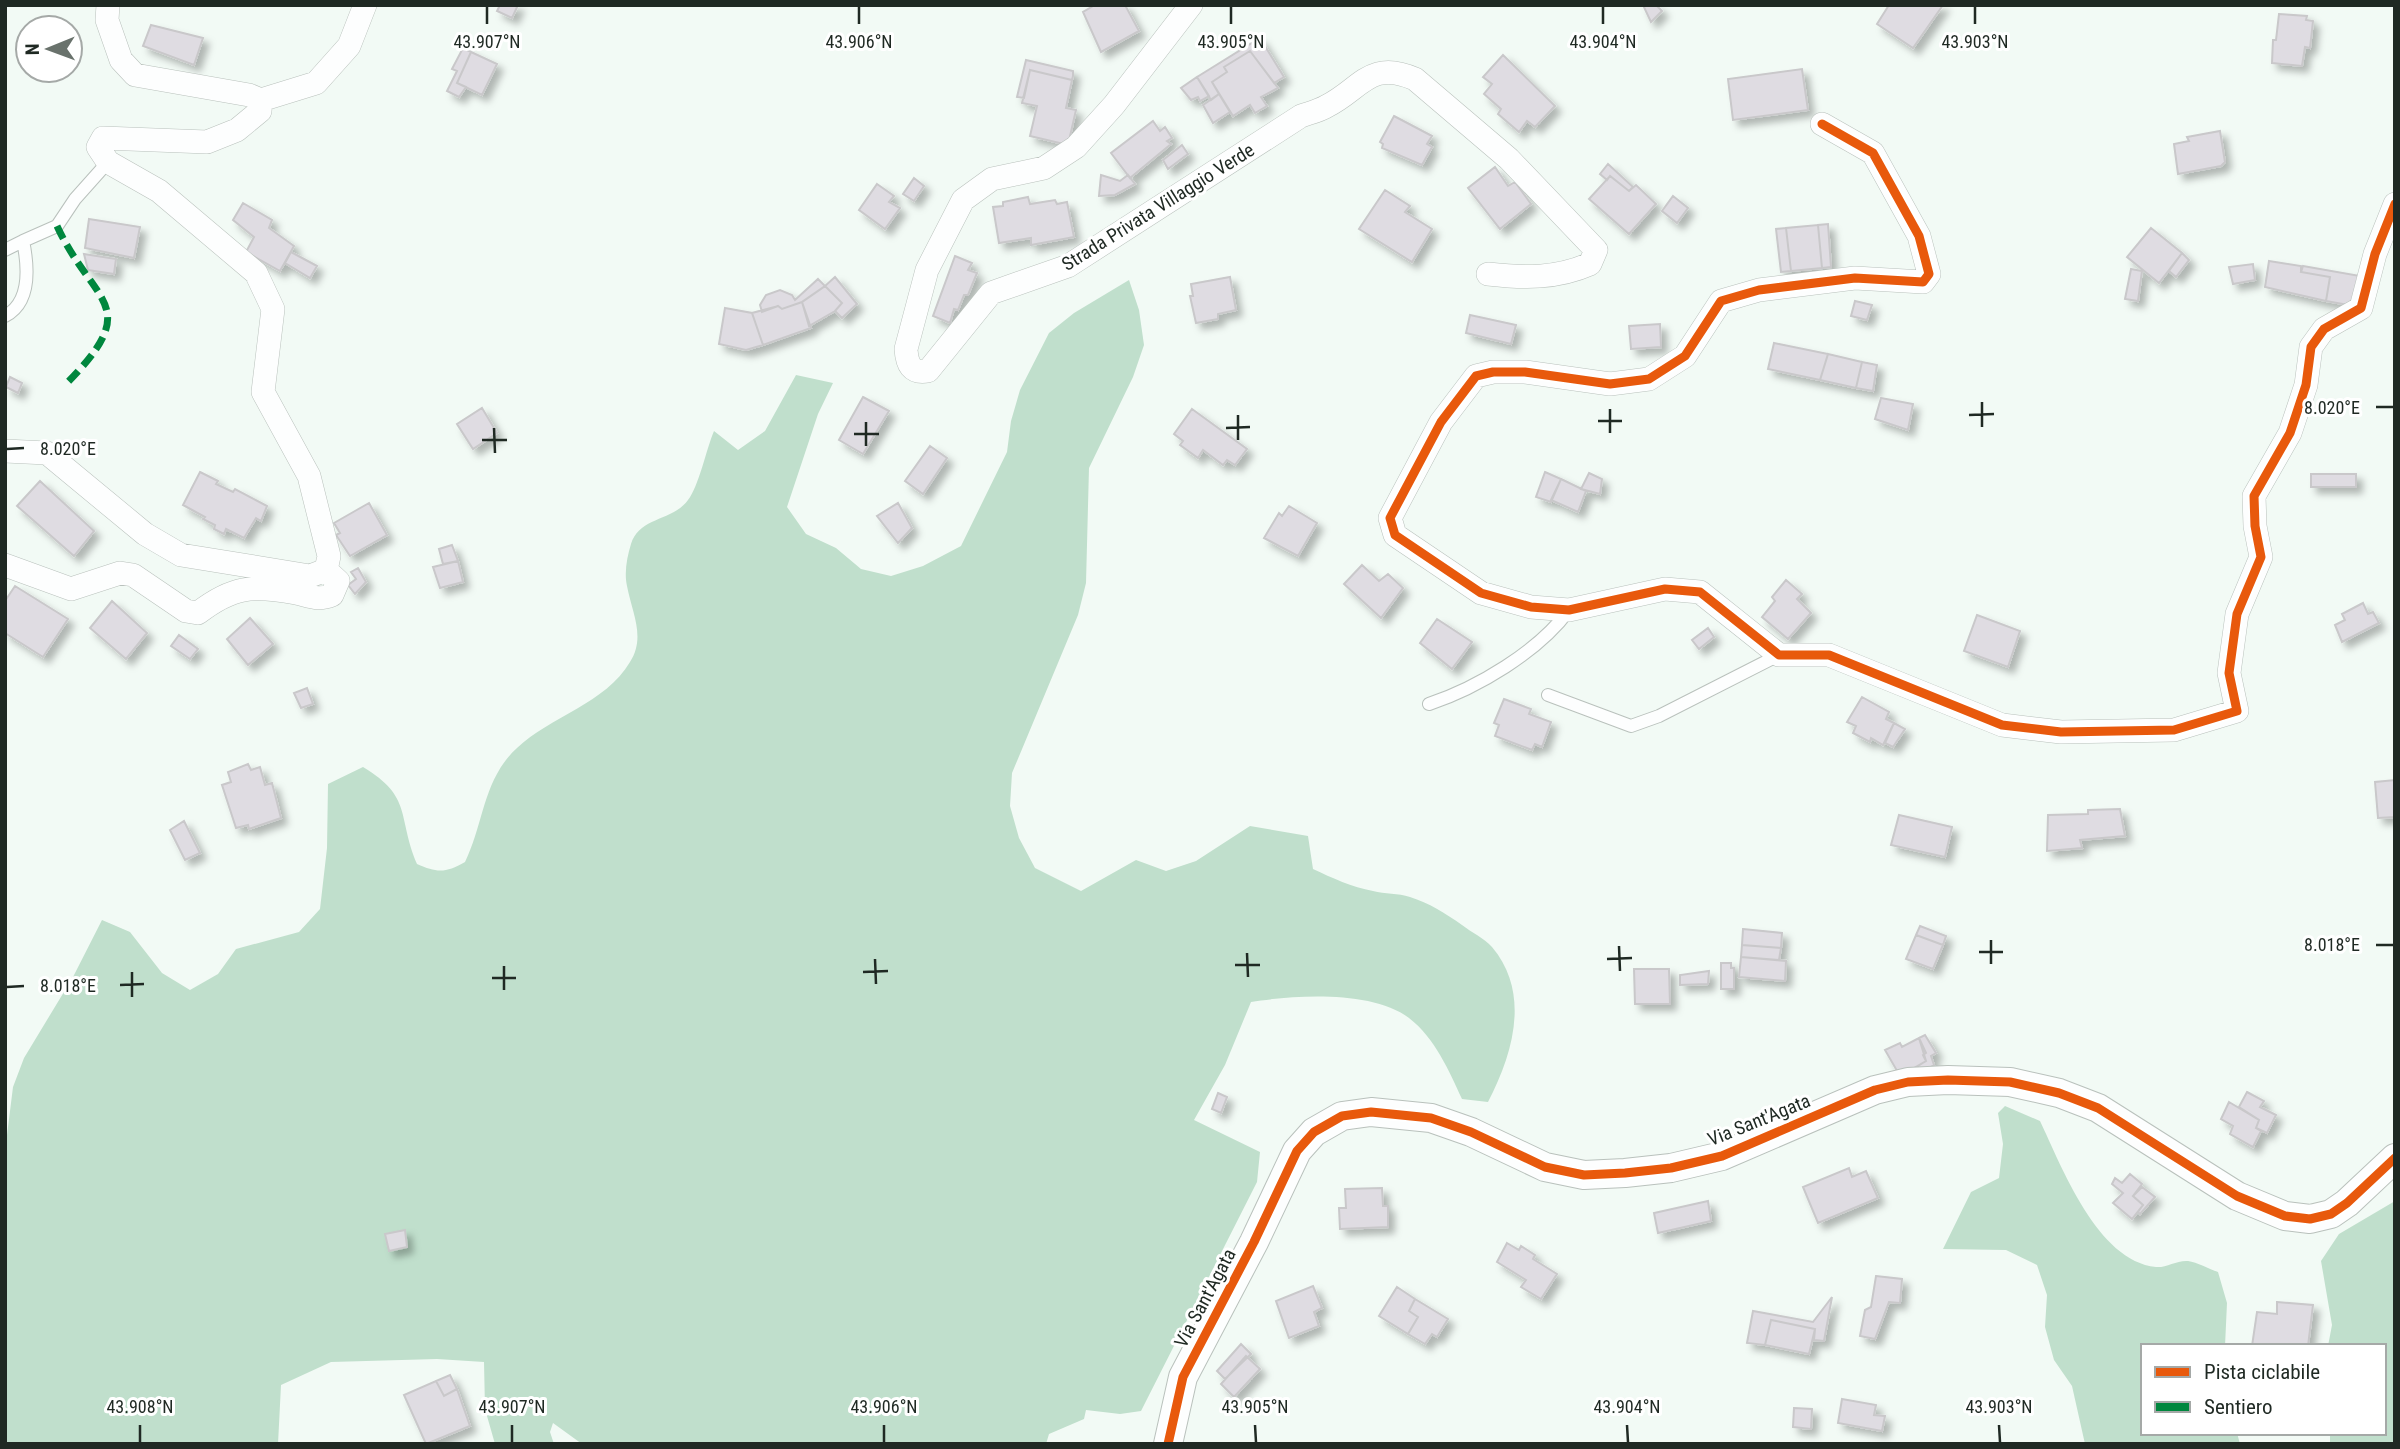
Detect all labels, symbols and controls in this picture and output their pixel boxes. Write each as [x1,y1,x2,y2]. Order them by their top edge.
north arrow [14,14,84,84]
text: 43.907°N [453,31,521,52]
text: 43.906°N [825,31,893,52]
text: 43.905°N [1197,31,1265,52]
text: 43.904°N [1569,31,1637,52]
text: 43.903°N [1941,31,2009,52]
text: N [21,43,44,55]
street label: Strada Privata Villaggio Verde [1057,138,1259,276]
text: 8.020°E [2304,397,2360,418]
text: 8.020°E [40,438,96,459]
text: 8.018°E [2304,934,2360,955]
text: 8.018°E [40,975,96,996]
street label: Via Sant'Agata [1704,1089,1814,1151]
street label: Via Sant'Agata [1169,1245,1241,1351]
legend [2141,1344,2386,1435]
text: Pista ciclabile [2204,1360,2320,1384]
text: Sentiero [2204,1395,2273,1419]
text: 43.908°N [106,1396,174,1417]
text: 43.907°N [478,1396,546,1417]
text: 43.906°N [850,1396,918,1417]
text: 43.905°N [1221,1396,1289,1417]
text: 43.904°N [1593,1396,1661,1417]
text: 43.903°N [1965,1396,2033,1417]

